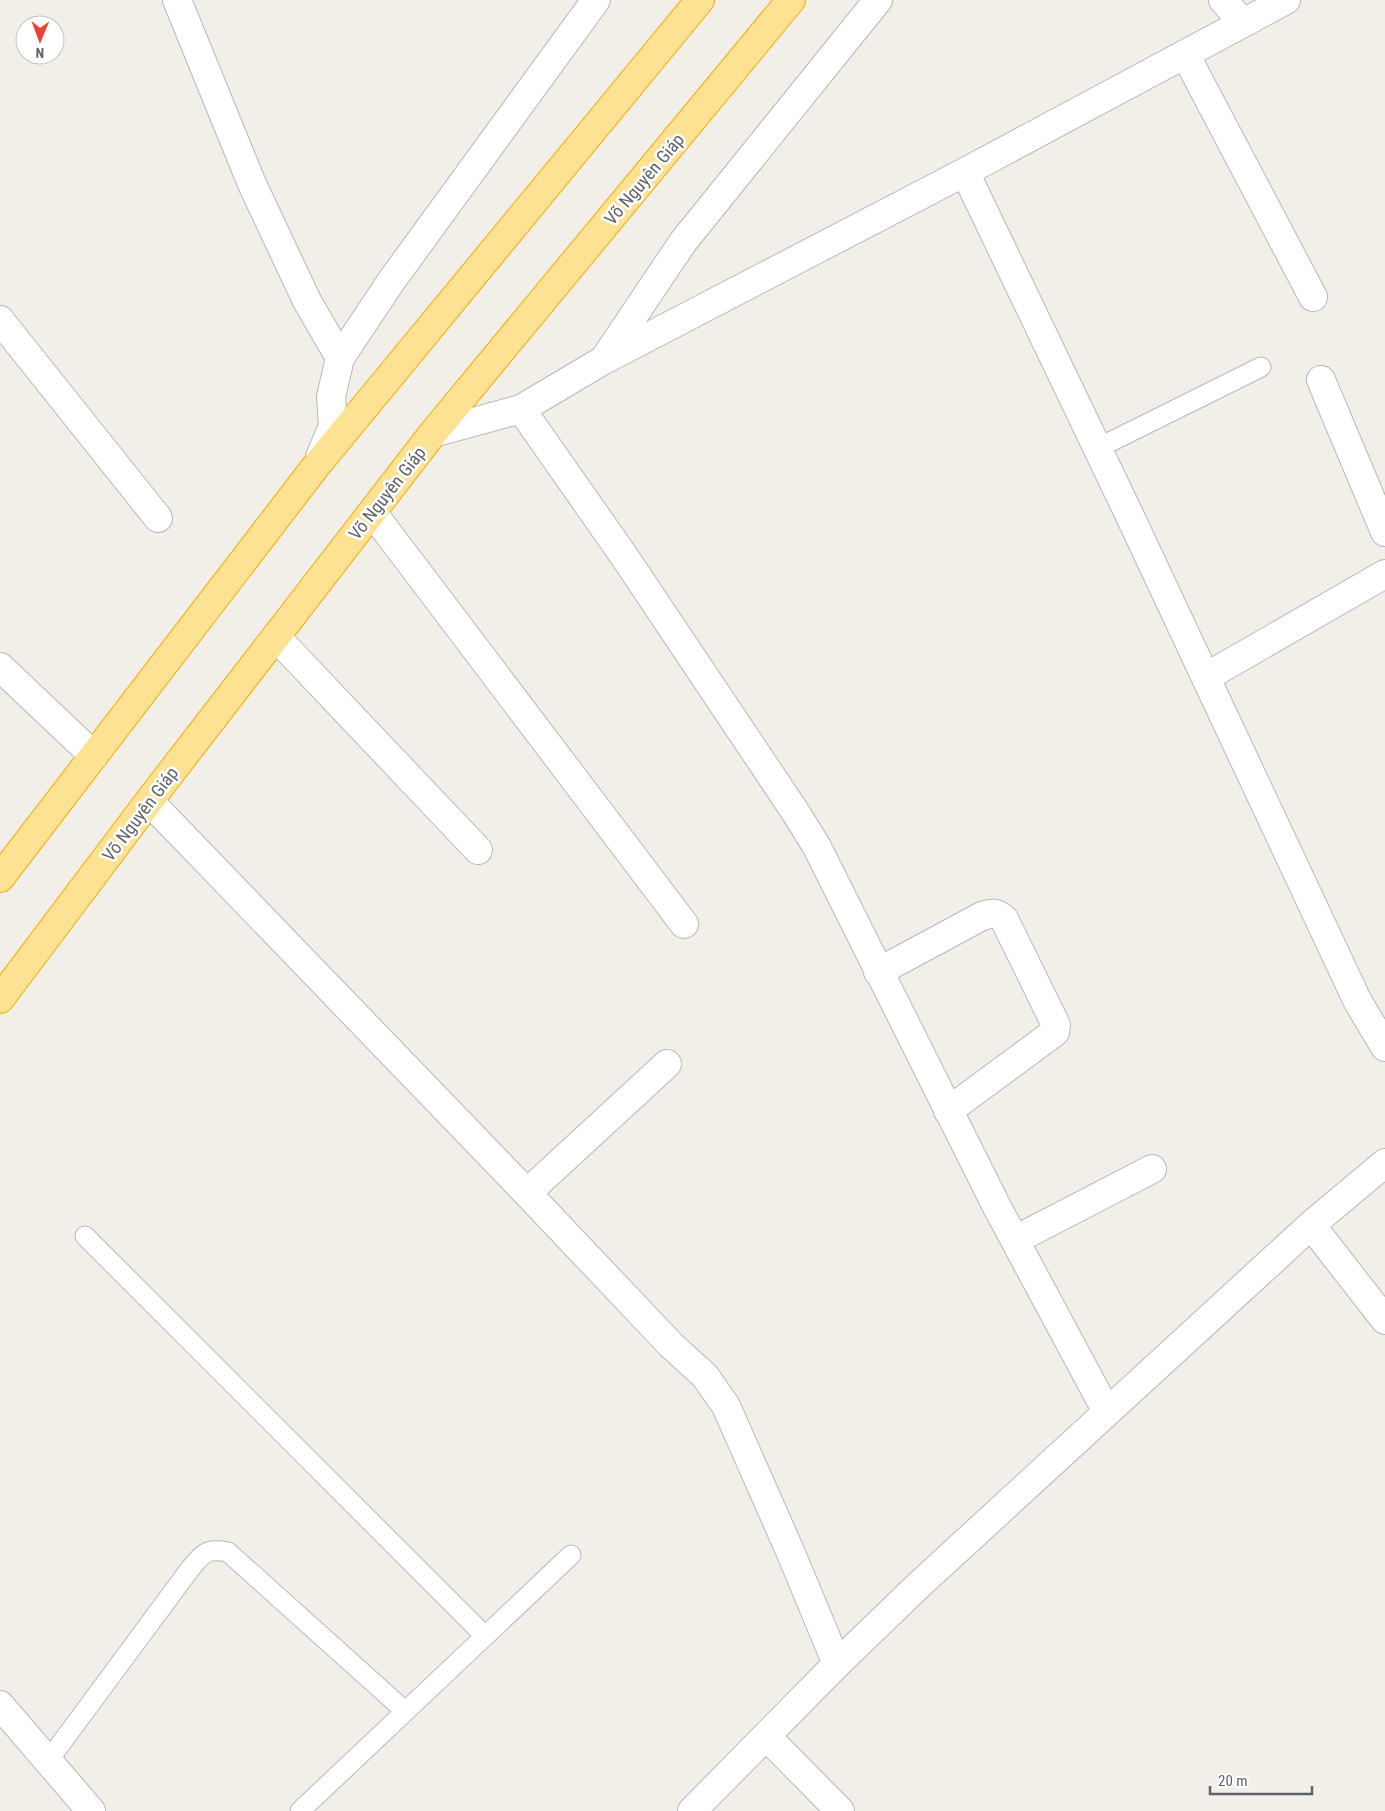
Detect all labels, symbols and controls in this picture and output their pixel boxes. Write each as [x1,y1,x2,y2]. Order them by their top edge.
north arrow [15,15,65,65]
text: N [35,45,44,61]
street label: Võ Nguyên Giáp [600,129,688,229]
street label: Võ Nguyên Giáp [344,442,430,544]
street label: Võ Nguyên Giáp [98,763,182,865]
scale bar [1210,1764,1312,1796]
text: 20 m [1218,1772,1248,1790]

